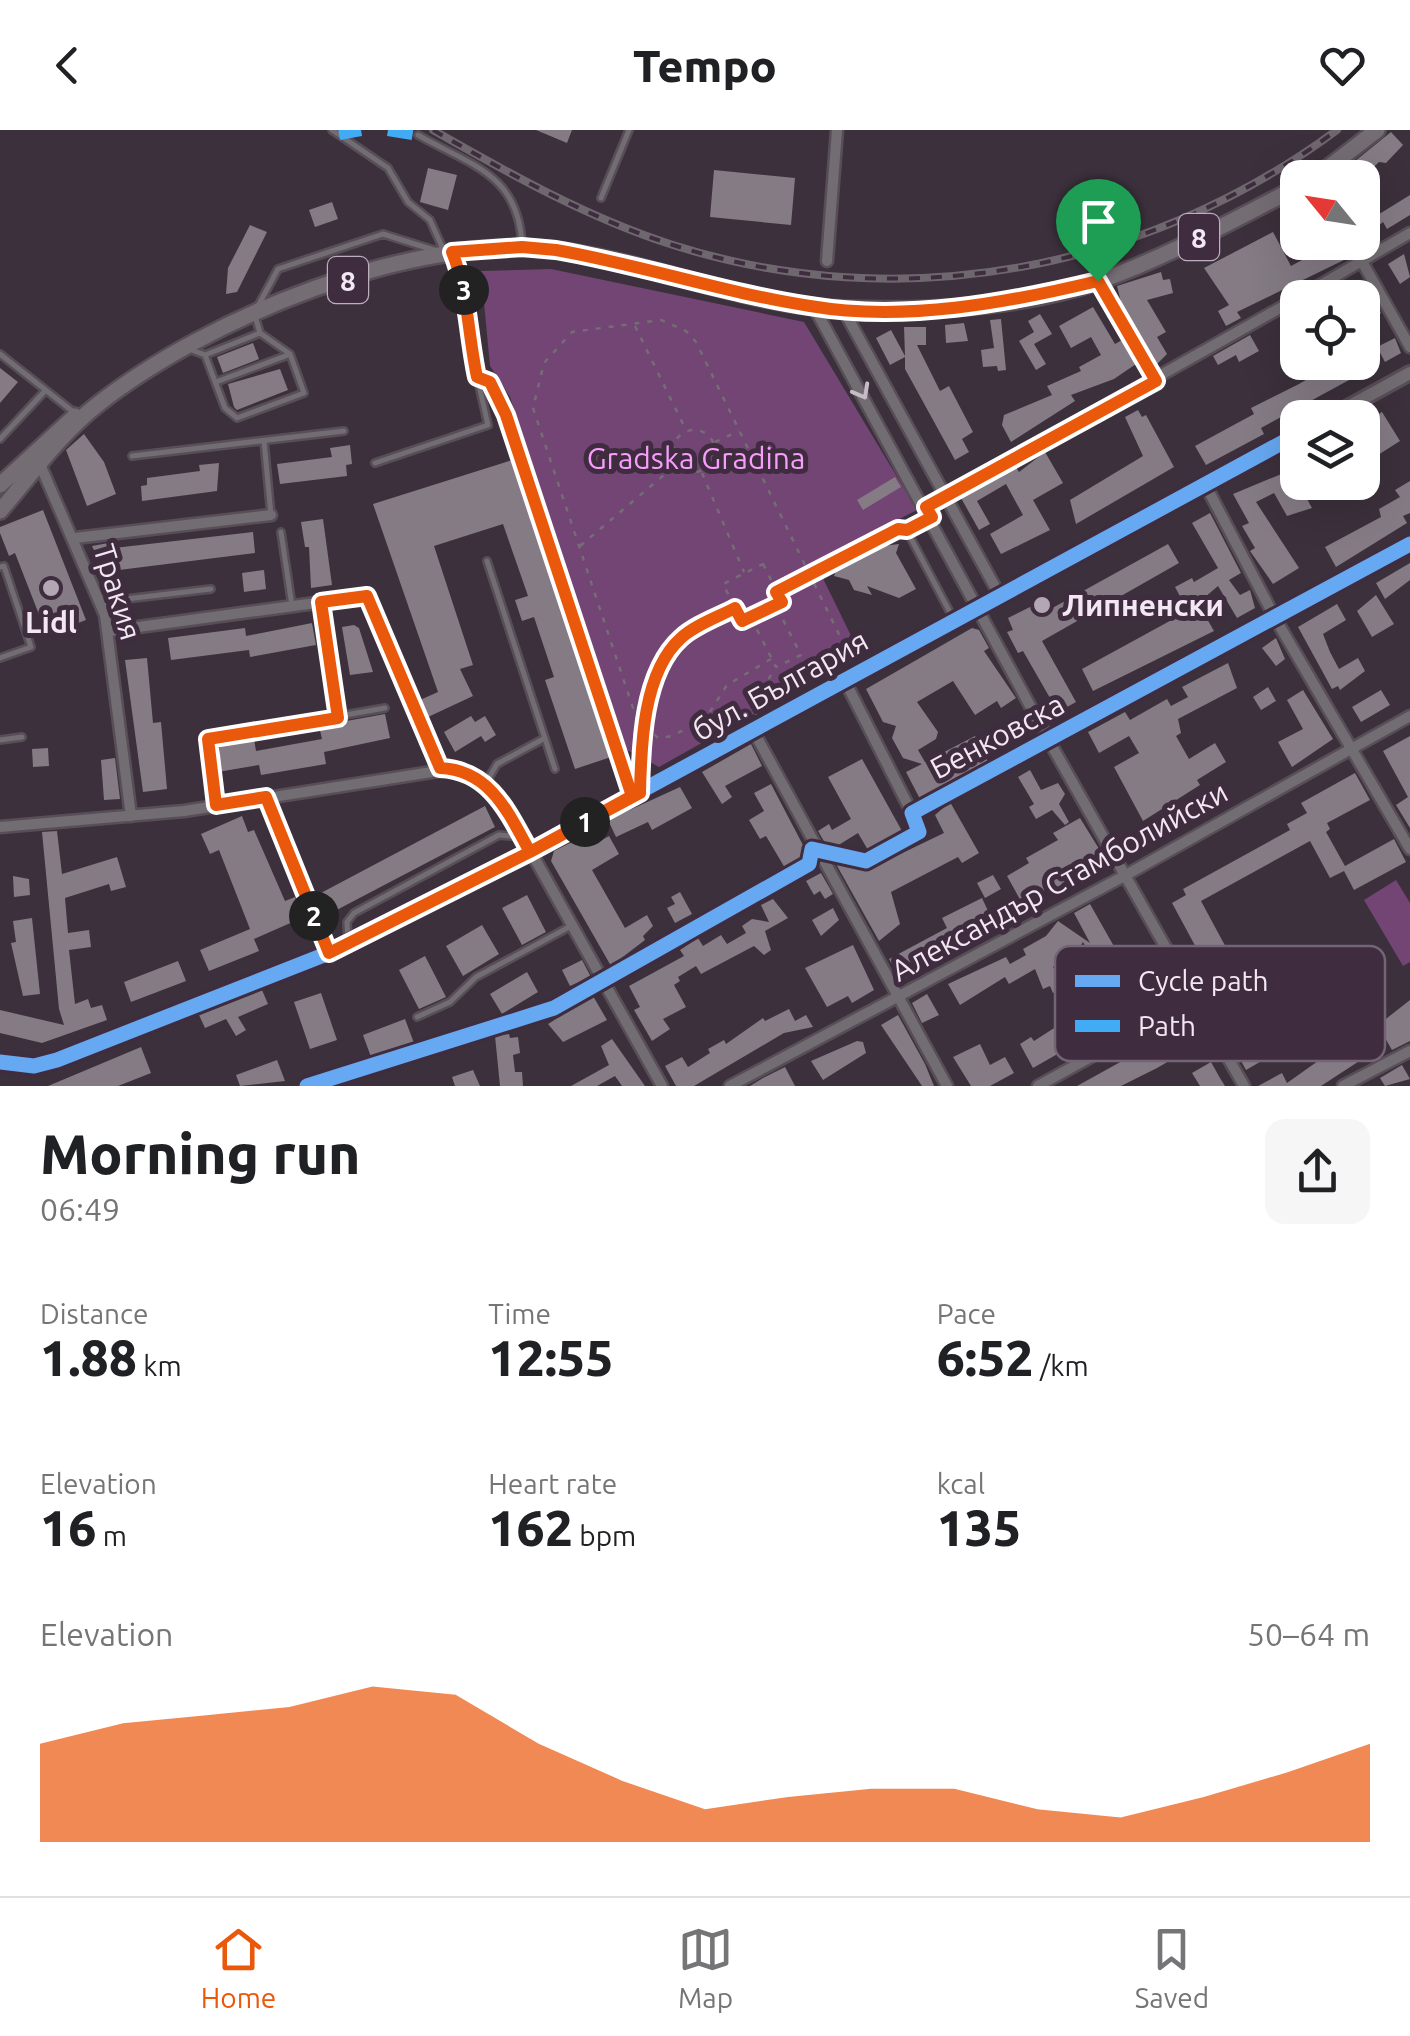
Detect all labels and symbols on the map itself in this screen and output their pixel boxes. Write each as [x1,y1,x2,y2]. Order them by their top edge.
north arrow [1280,160,1380,260]
pin [1056,179,1141,282]
road number: 8 [1179,214,1219,260]
road number: 8 [328,257,368,303]
pin: 3 [439,265,489,315]
one-way arrow [849,382,869,400]
park label: Gradska Gradina [587,441,805,475]
street label: Тракия [87,540,149,644]
marker: Lidl [40,577,62,599]
place label: Липненски [1062,588,1224,622]
marker: Липненски [1031,594,1053,616]
place label: Lidl [25,605,77,639]
street label: бул. България [686,623,874,747]
street label: Бенковска [924,687,1070,785]
street label: Александър Стамболийски [885,774,1233,988]
pin: 1 [560,797,610,847]
pin: 2 [289,891,339,941]
legend [1055,946,1385,1061]
text: Cycle path [1138,965,1269,996]
text: Path [1138,1010,1196,1041]

